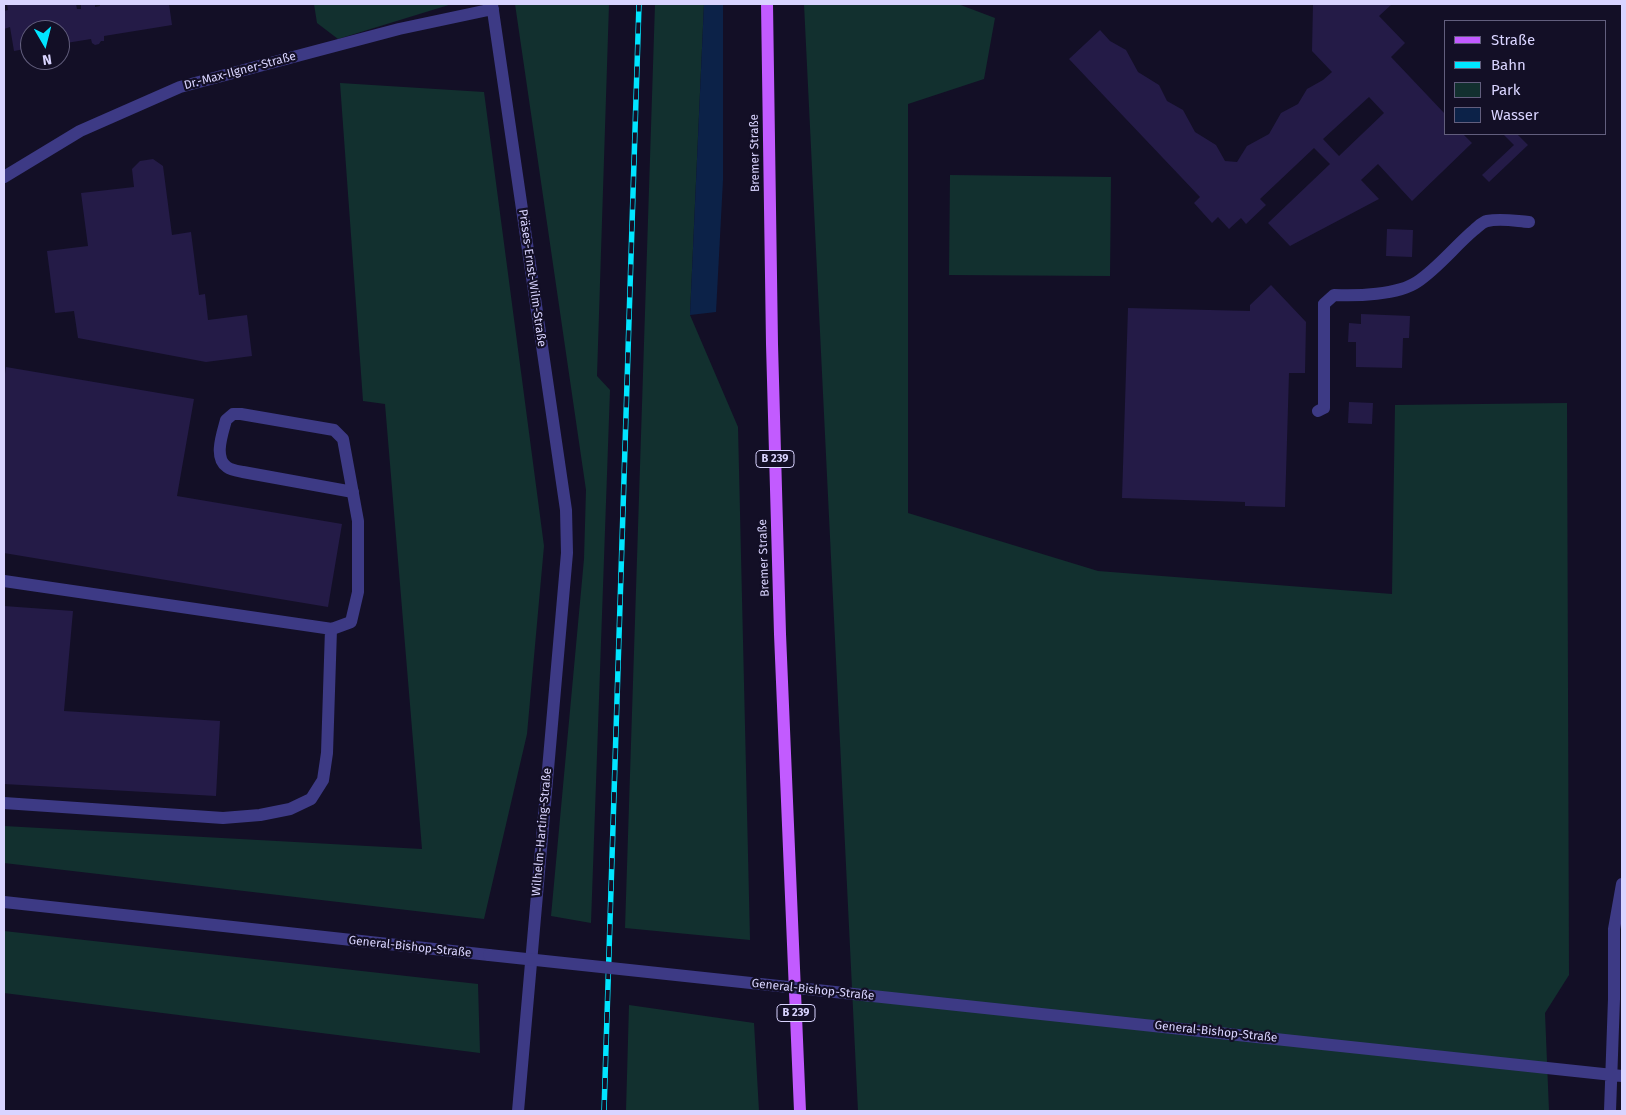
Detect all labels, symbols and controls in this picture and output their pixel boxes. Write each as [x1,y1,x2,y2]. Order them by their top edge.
north arrow [20,20,70,70]
legend [1444,20,1606,135]
text: Straße [1491,31,1535,49]
street label: Dr.-Max-Ilgner-Straße [182,49,298,93]
text: N [41,50,53,68]
text: Bahn [1491,56,1526,74]
text: Park [1491,81,1521,99]
text: Wasser [1491,106,1539,124]
street label: Bremer Straße [747,114,763,192]
street label: Präses-Ernst-Wilm-Straße [515,208,549,348]
road number: B 239 [756,450,794,468]
street label: Bremer Straße [755,519,773,597]
street label: Wilhelm-Harting-Straße [529,767,555,897]
street label: General-Bishop-Straße [348,933,472,961]
street label: General-Bishop-Straße [751,976,875,1004]
road number: B 239 [777,1004,815,1021]
street label: General-Bishop-Straße [1154,1018,1278,1046]

